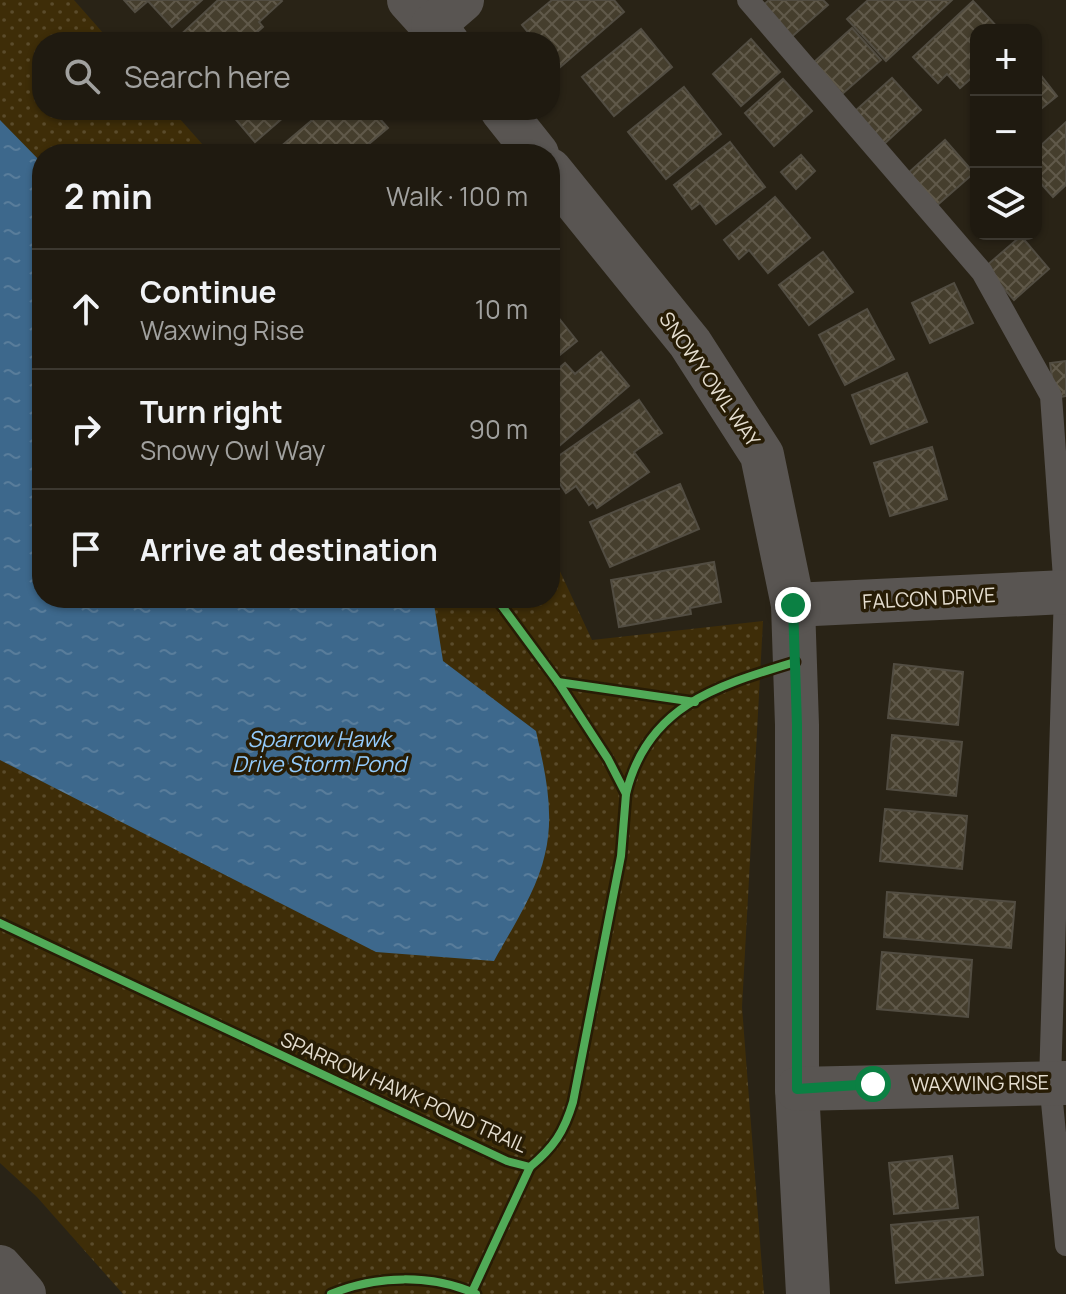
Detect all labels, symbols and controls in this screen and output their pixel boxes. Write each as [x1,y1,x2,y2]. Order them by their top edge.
map controls [970,24,1042,240]
button: + [970,24,1042,96]
search box [32,32,560,120]
icon: search [60,54,104,98]
text: Search here [124,56,291,97]
button: − [970,96,1042,168]
button: layers [970,168,1042,240]
text: 2 min [64,173,152,219]
text: Walk · 100 m [386,178,528,214]
text: Continue [140,271,276,312]
icon: ahead [64,287,108,331]
text: 10 m [475,291,528,327]
street label: SNOWY OWL WAY [653,306,767,452]
text: Waxwing Rise [140,312,304,348]
text: Turn right [140,391,283,432]
icon: right [64,407,108,451]
text: 90 m [469,411,528,447]
text: Snowy Owl Way [140,432,326,468]
icon: arrive [64,527,108,571]
text: Arrive at destination [140,529,438,570]
street label: FALCON DRIVE [862,581,996,615]
route end [775,587,811,623]
water label: Sparrow Hawk Drive Storm Pond [232,724,409,779]
street label: SPARROW HAWK POND TRAIL [277,1025,531,1159]
route start [855,1066,891,1102]
street label: WAXWING RISE [911,1068,1049,1098]

